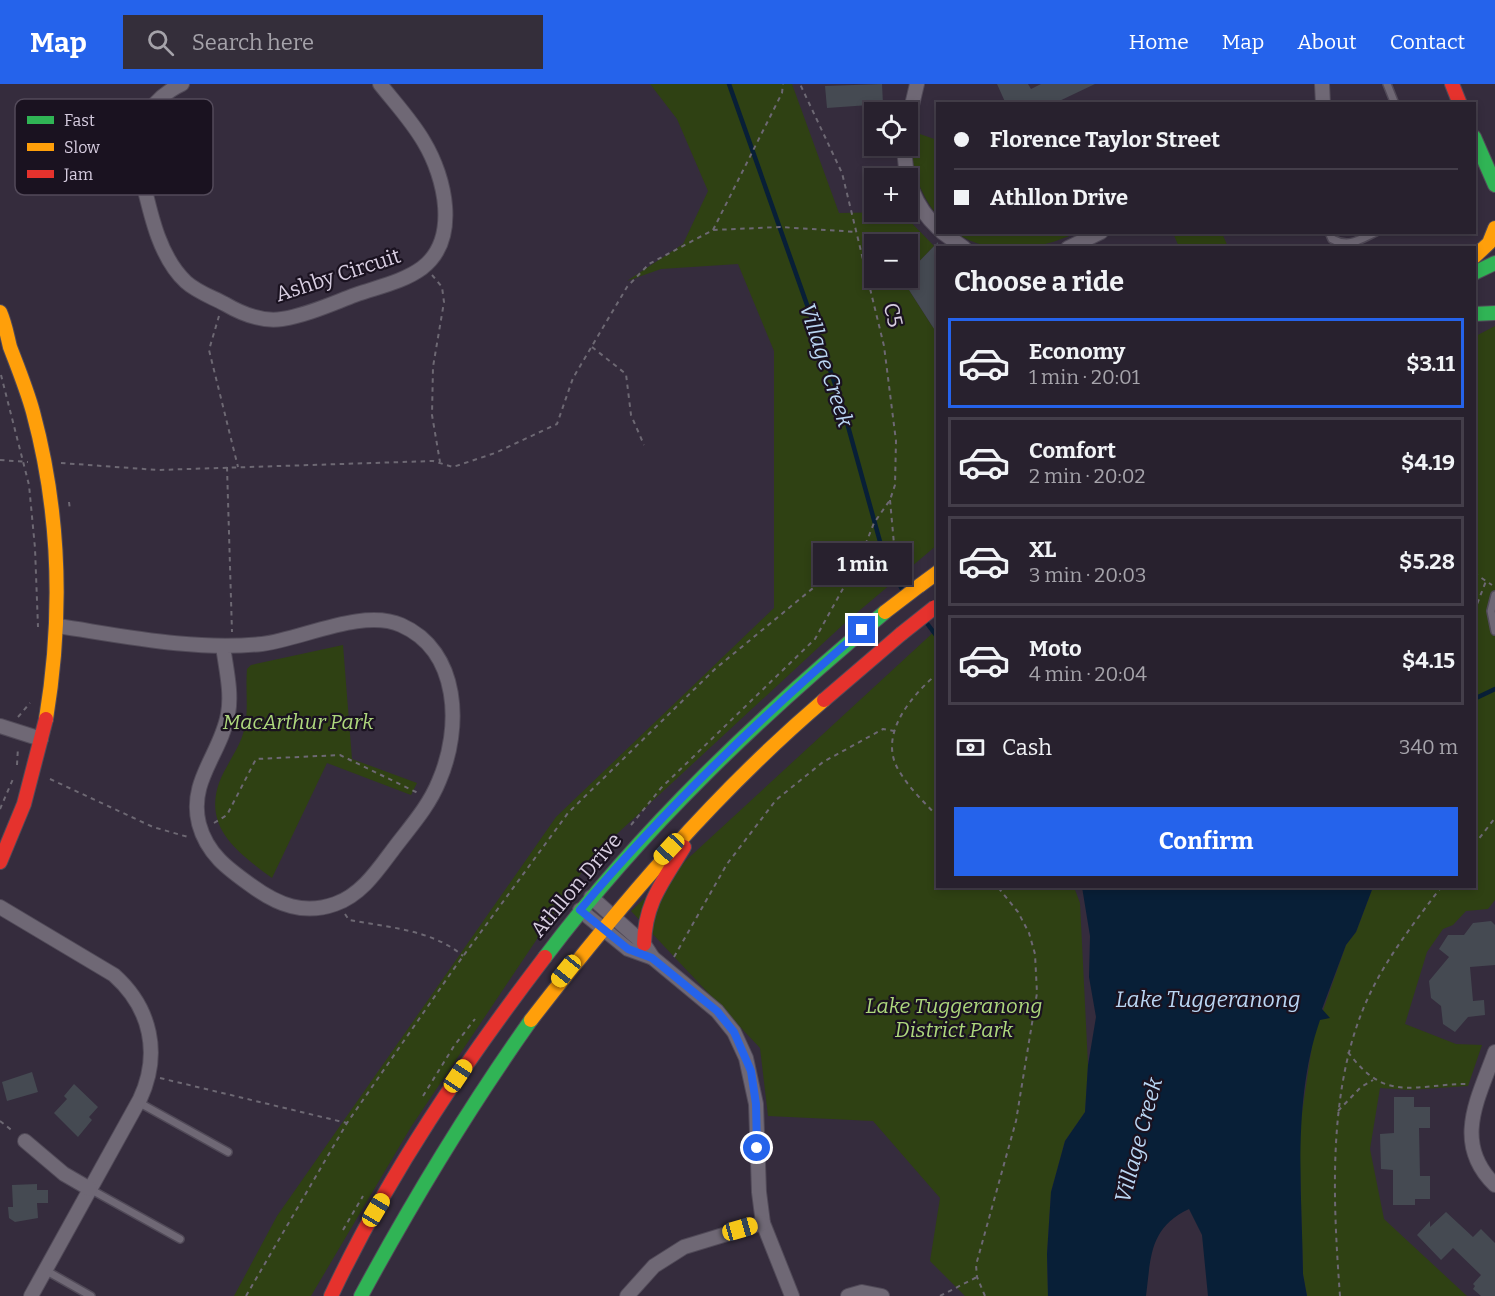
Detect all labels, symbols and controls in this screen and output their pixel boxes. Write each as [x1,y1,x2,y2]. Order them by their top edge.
search box [123,15,543,69]
text: Map [30,26,87,59]
icon: search [144,26,177,59]
text: Search here [192,29,314,56]
text: Home [1129,29,1189,55]
text: Map [1222,29,1264,55]
text: About [1297,29,1357,55]
text: Contact [1390,29,1465,55]
legend [15,99,213,195]
map controls [864,102,918,288]
button: locate [864,102,918,156]
text: Fast [64,111,95,130]
text: Florence Taylor Street [990,126,1220,153]
text: Slow [64,138,100,157]
text: Jam [63,165,93,184]
button: + [864,168,918,222]
text: Athllon Drive [990,184,1128,211]
button: − [864,234,918,288]
street label: Ashby Circuit [272,242,404,307]
text: Choose a ride [954,266,1124,298]
water label: Village Creek [794,300,860,432]
street label: C5 [878,300,908,330]
icon: car [957,336,1011,390]
text: Economy [1029,338,1125,365]
text: $3.11 [1406,350,1455,377]
text: 1 min · 20:01 [1029,365,1140,389]
icon: car [957,435,1011,489]
text: Comfort [1029,437,1116,464]
text: $4.19 [1401,449,1455,476]
text: 2 min · 20:02 [1029,464,1145,488]
icon: car [957,534,1011,588]
text: XL [1029,536,1056,563]
callout: 1 min [812,543,912,585]
text: $5.28 [1399,548,1455,575]
text: 1 min [837,552,888,576]
text: 3 min · 20:03 [1029,563,1146,587]
route end [848,616,875,643]
icon: car [957,633,1011,687]
text: Moto [1029,635,1082,662]
text: $4.15 [1402,647,1455,674]
text: 4 min · 20:04 [1029,662,1147,686]
park label: MacArthur Park [222,709,374,735]
icon: cash [954,731,987,764]
text: Cash [1002,734,1052,761]
text: 340 m [1399,735,1458,759]
button: Confirm [954,807,1458,876]
street label: Athllon Drive [525,828,627,942]
car [650,830,688,868]
car [548,951,584,991]
water label: Lake Tuggeranong [1115,986,1301,1013]
park label: Lake Tuggeranong District Park [866,993,1042,1043]
car [440,1056,476,1096]
water label: Village Creek [1109,1073,1168,1206]
route start [743,1134,770,1161]
car [359,1190,393,1230]
car [720,1215,760,1243]

